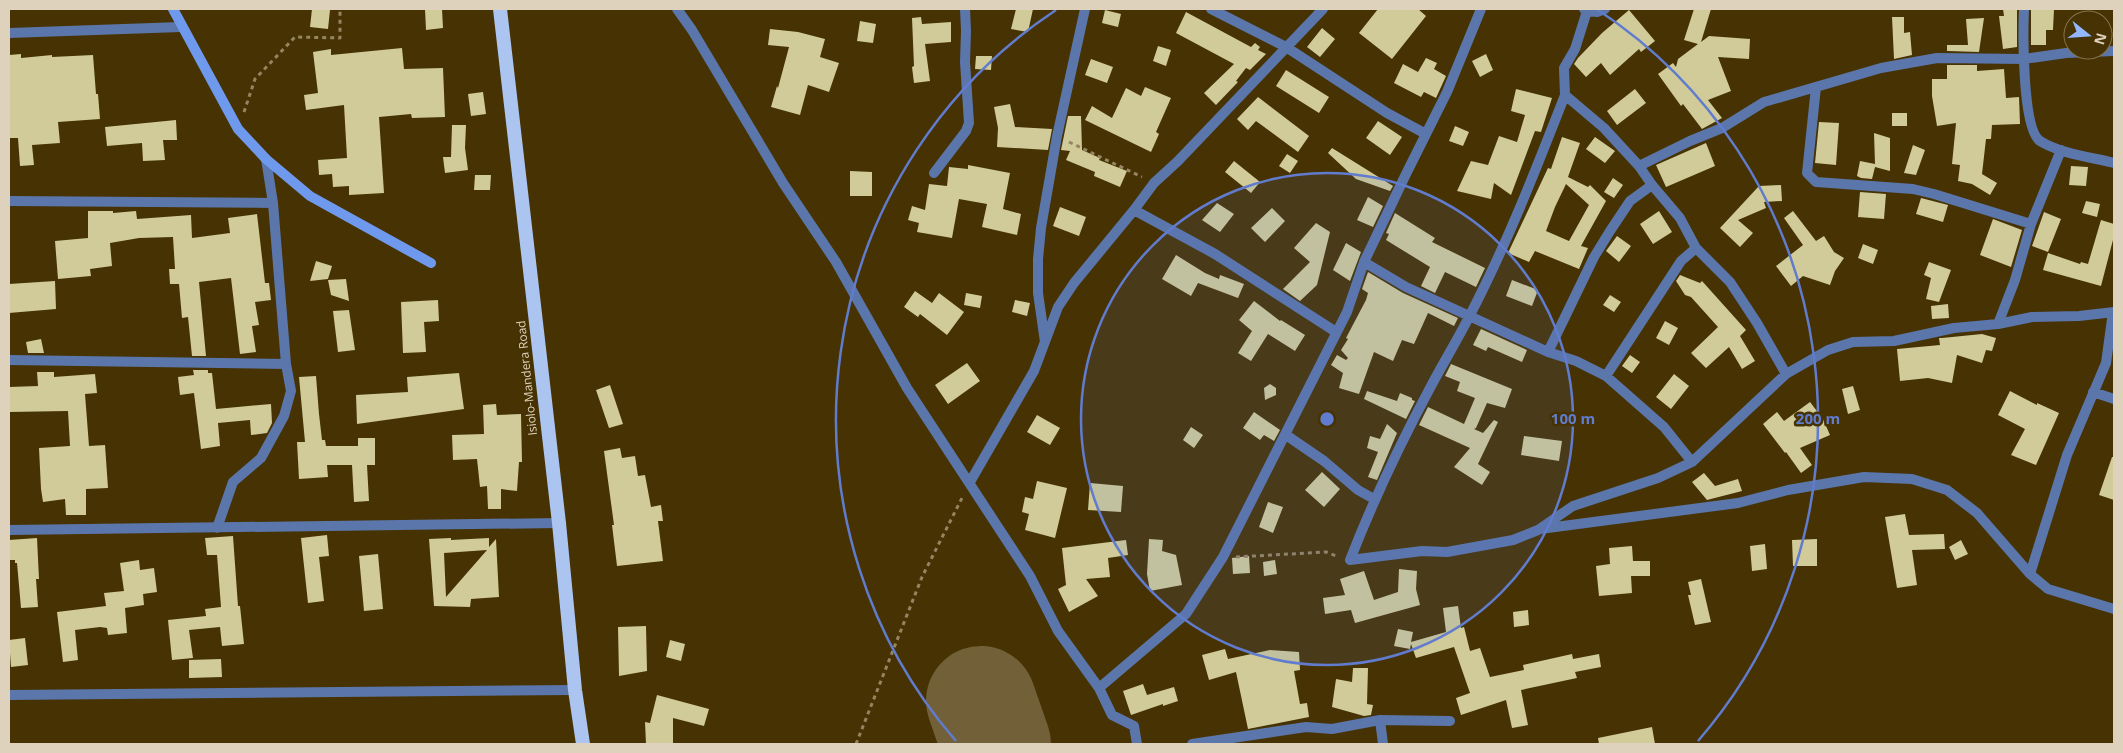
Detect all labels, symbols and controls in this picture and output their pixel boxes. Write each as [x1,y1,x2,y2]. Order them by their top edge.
north arrow [2063,10,2113,60]
text: N [2090,31,2112,47]
street label: Isiolo-Mandera Road [512,320,541,436]
text: 100 m [1551,408,1595,428]
text: 200 m [1796,408,1840,428]
centre of rings [1318,410,1336,428]

